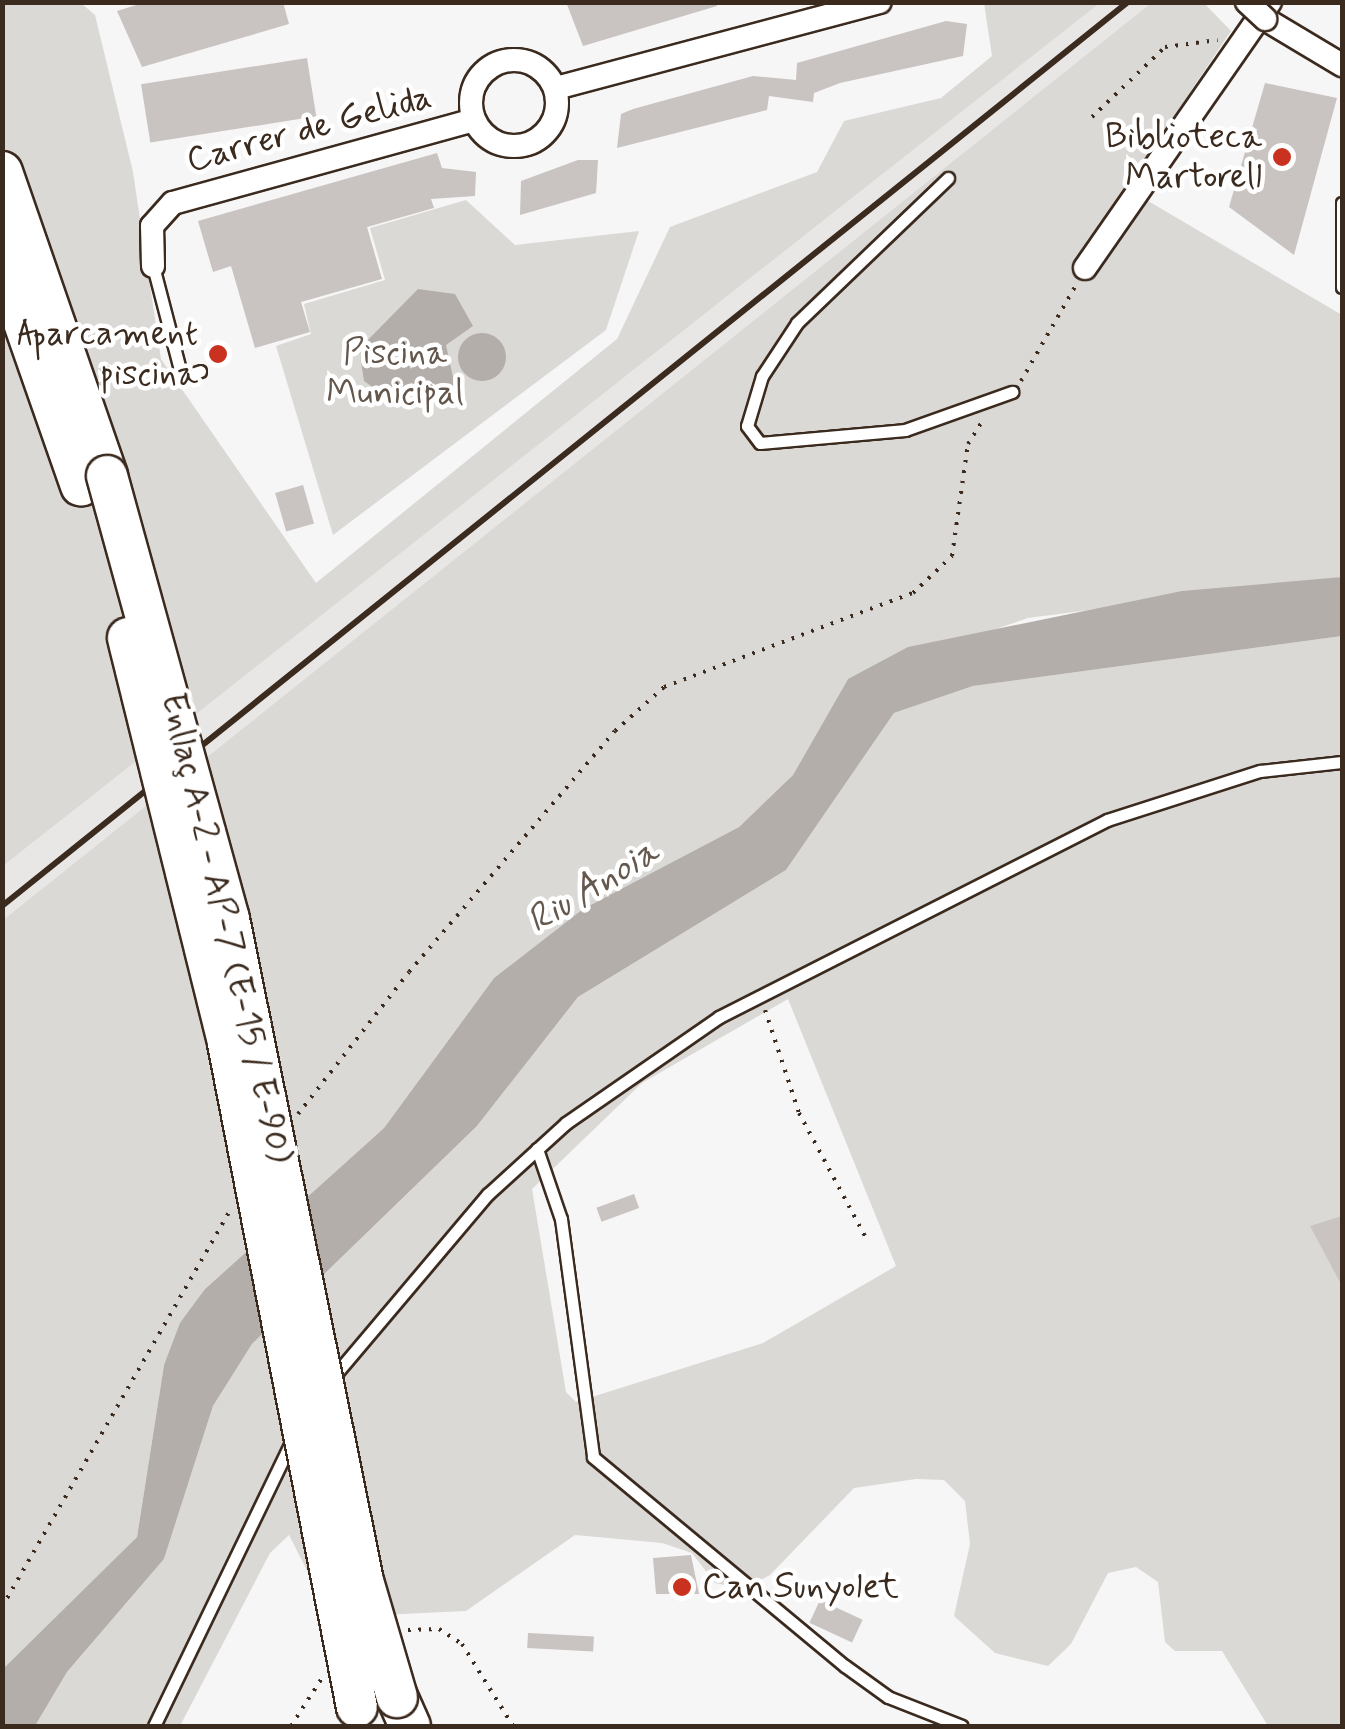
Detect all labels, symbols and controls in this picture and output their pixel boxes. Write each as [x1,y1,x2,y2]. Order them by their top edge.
street label: Carrer de Gelida [183,76,435,182]
place label: Biblioteca Martorell [1105,116,1262,198]
marker: Biblioteca Martorell [1271,146,1293,168]
place label: Aparcament piscina [17,313,198,395]
park label: Piscina Municipal [326,332,464,414]
marker: Aparcament piscina [207,343,229,365]
street label: Enllaç A-2 - AP-7 (E-15 / E-90) [151,689,301,1167]
water label: Riu Anoia [520,831,666,943]
place label: Can Sunyolet [702,1566,897,1608]
marker: Can Sunyolet [671,1576,693,1598]

